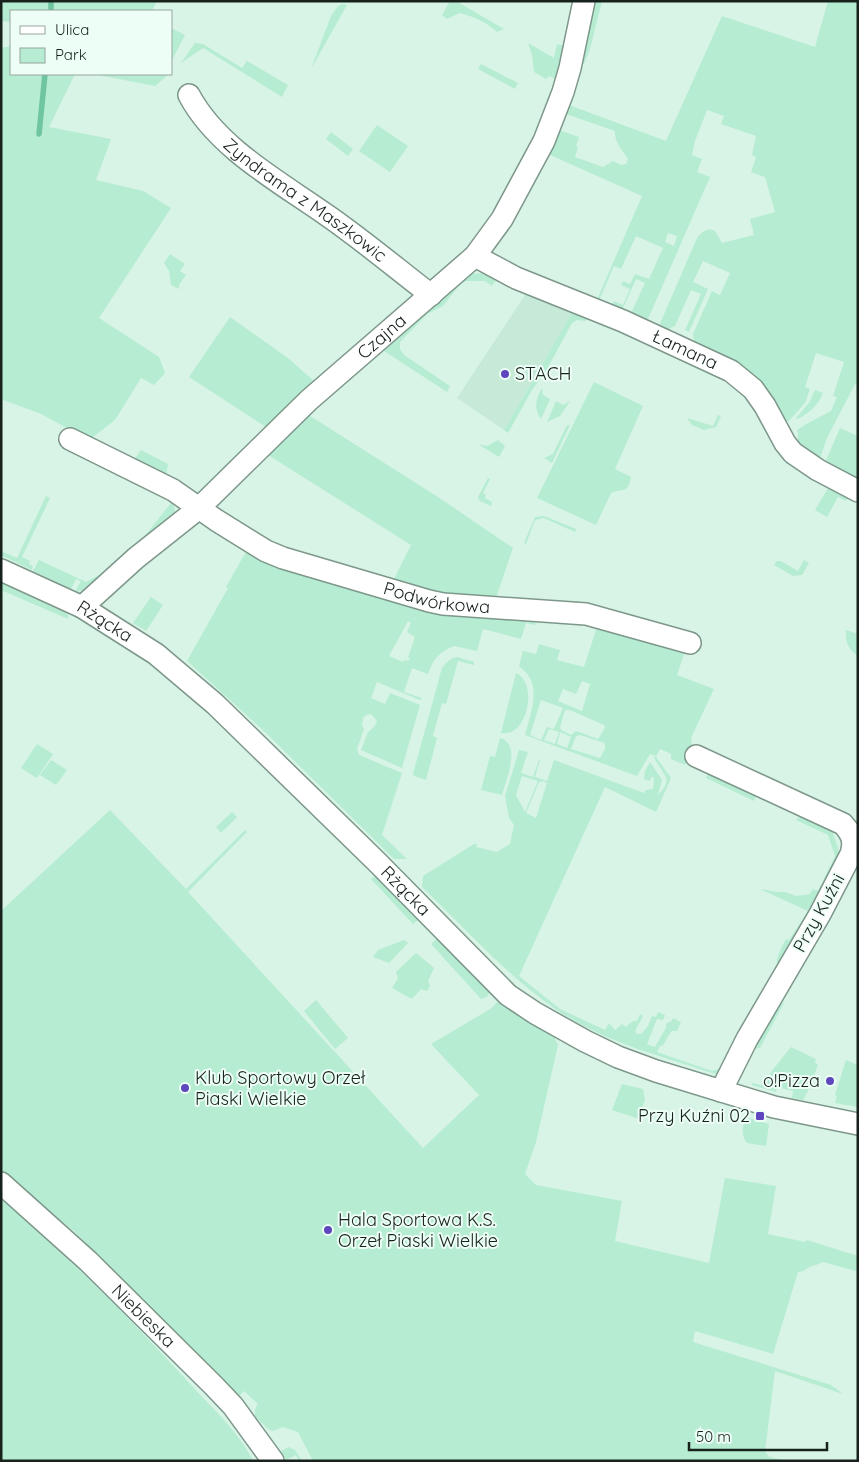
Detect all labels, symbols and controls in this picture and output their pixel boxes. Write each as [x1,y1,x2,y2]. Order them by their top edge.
legend [10,10,172,75]
text: Ulica [55,20,89,39]
text: Park [55,45,87,64]
street label: Zyndrama z Maszkowic [219,133,391,267]
street label: Czajna [352,309,411,364]
street label: Łamana [648,324,722,374]
place label: STACH [515,362,571,385]
marker: STACH [499,368,511,380]
street label: Podwórkowa [381,576,491,618]
street label: Rżącka [73,595,137,647]
street label: Rżącka [376,861,436,921]
street label: Przy Kuźni [788,869,850,956]
place label: Klub Sportowy Orzeł Piaski Wielkie [195,1066,366,1110]
place label: o!Pizza [763,1069,820,1092]
marker: o!Pizza [824,1075,836,1087]
marker: Klub Sportowy Orzeł Piaski Wielkie [179,1082,191,1094]
place label: Przy Kuźni 02 [638,1104,750,1127]
marker: Przy Kuźni 02 [754,1110,766,1122]
place label: Hala Sportowa K.S. Orzeł Piaski Wielkie [338,1208,498,1252]
marker: Hala Sportowa K.S. Orzeł Piaski Wielkie [322,1224,334,1236]
street label: Niebieska [107,1279,181,1352]
scale bar [689,1420,826,1452]
text: 50 m [696,1427,731,1446]

